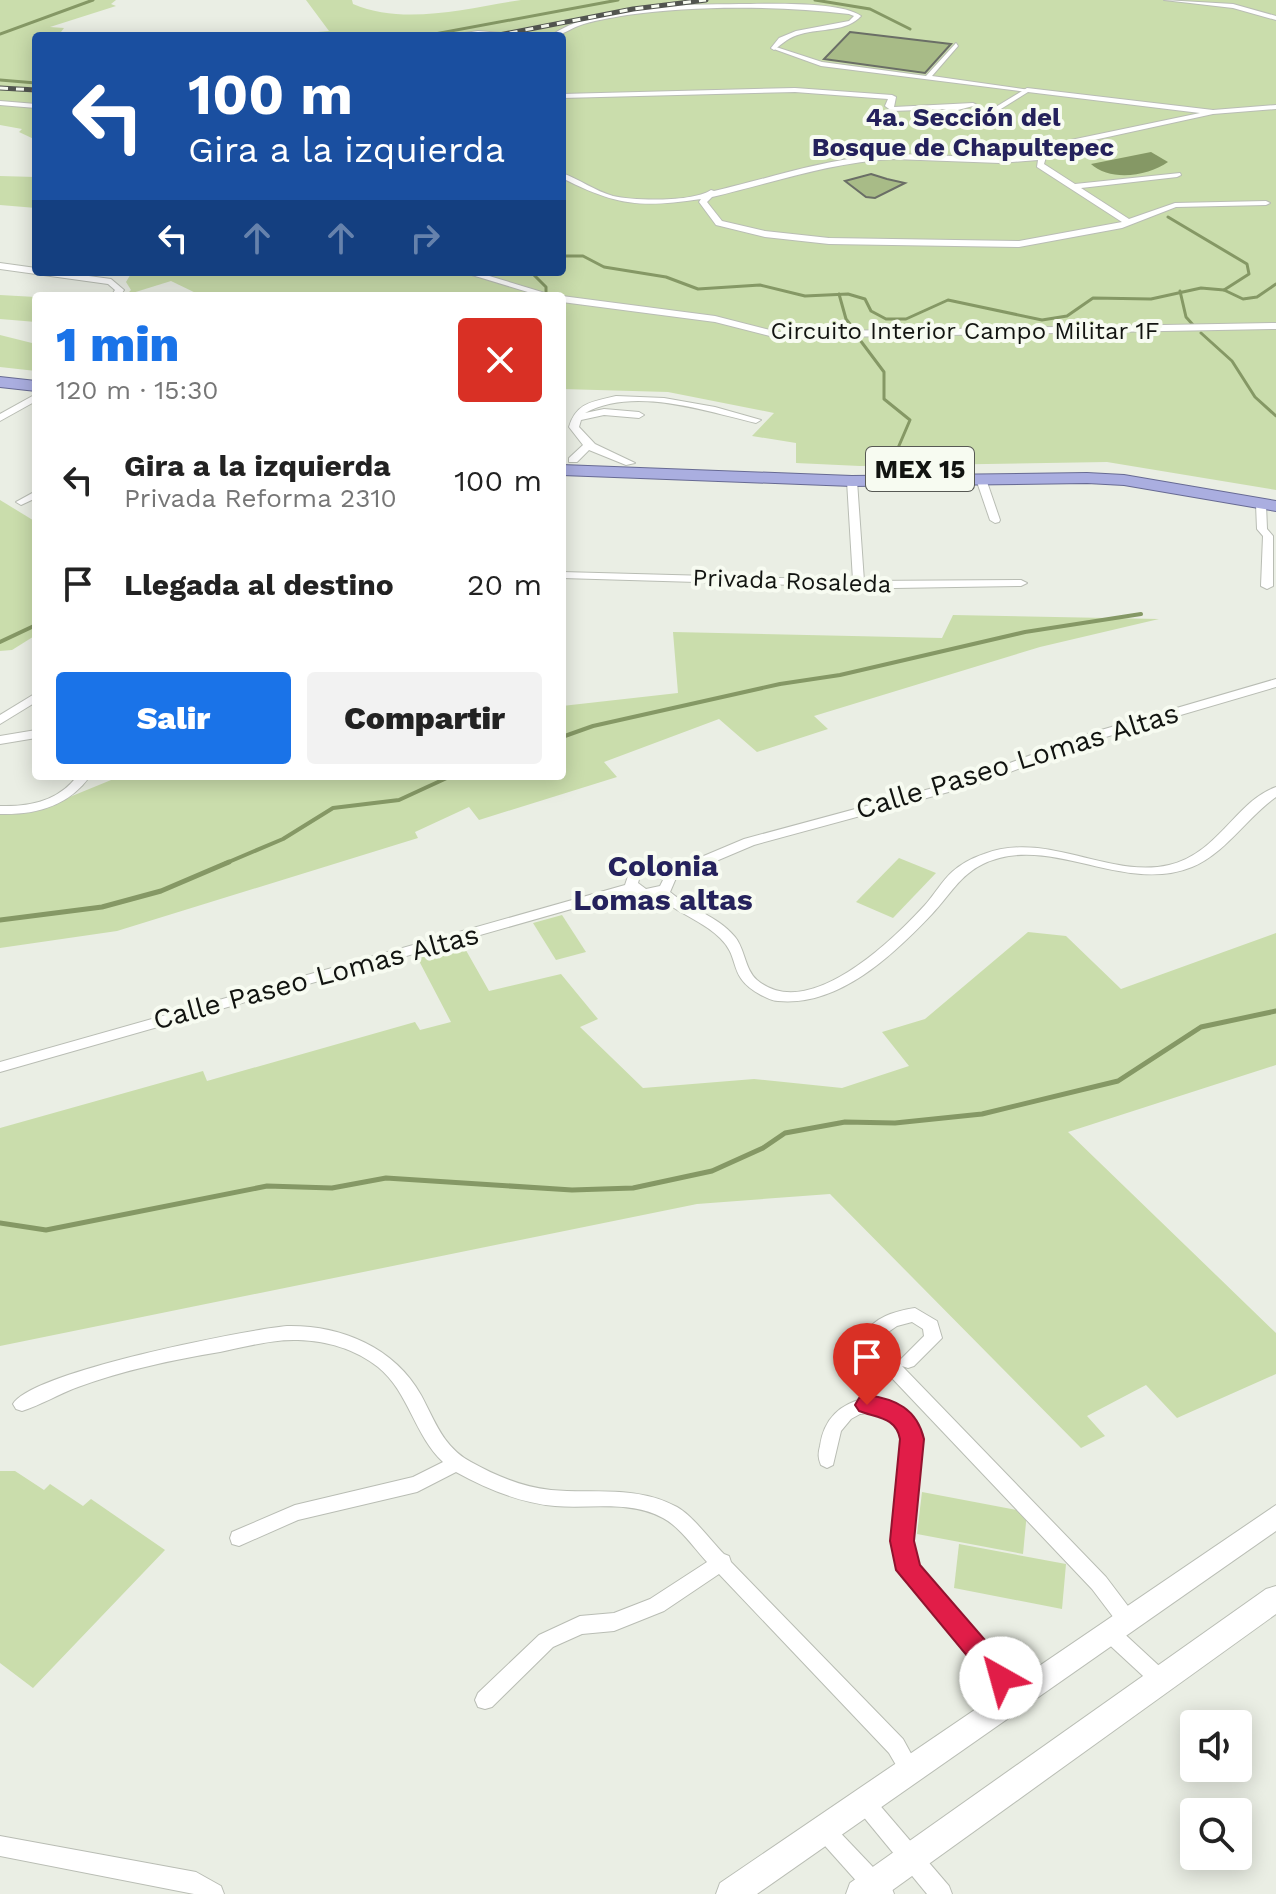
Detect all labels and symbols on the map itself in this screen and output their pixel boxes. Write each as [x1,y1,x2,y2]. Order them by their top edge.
district label: 4a. Sección del Bosque de Chapultepec [812,102,1115,162]
street label: Circuito Interior Campo Militar 1F [771,317,1159,345]
road number: MEX 15 [866,447,974,491]
street label: Privada Rosaleda [692,564,892,598]
street label: Calle Paseo Lomas Altas [852,696,1182,826]
district label: Colonia Lomas altas [573,848,753,917]
street label: Calle Paseo Lomas Altas [150,918,482,1036]
pin [833,1323,901,1405]
position arrow [959,1636,1043,1720]

